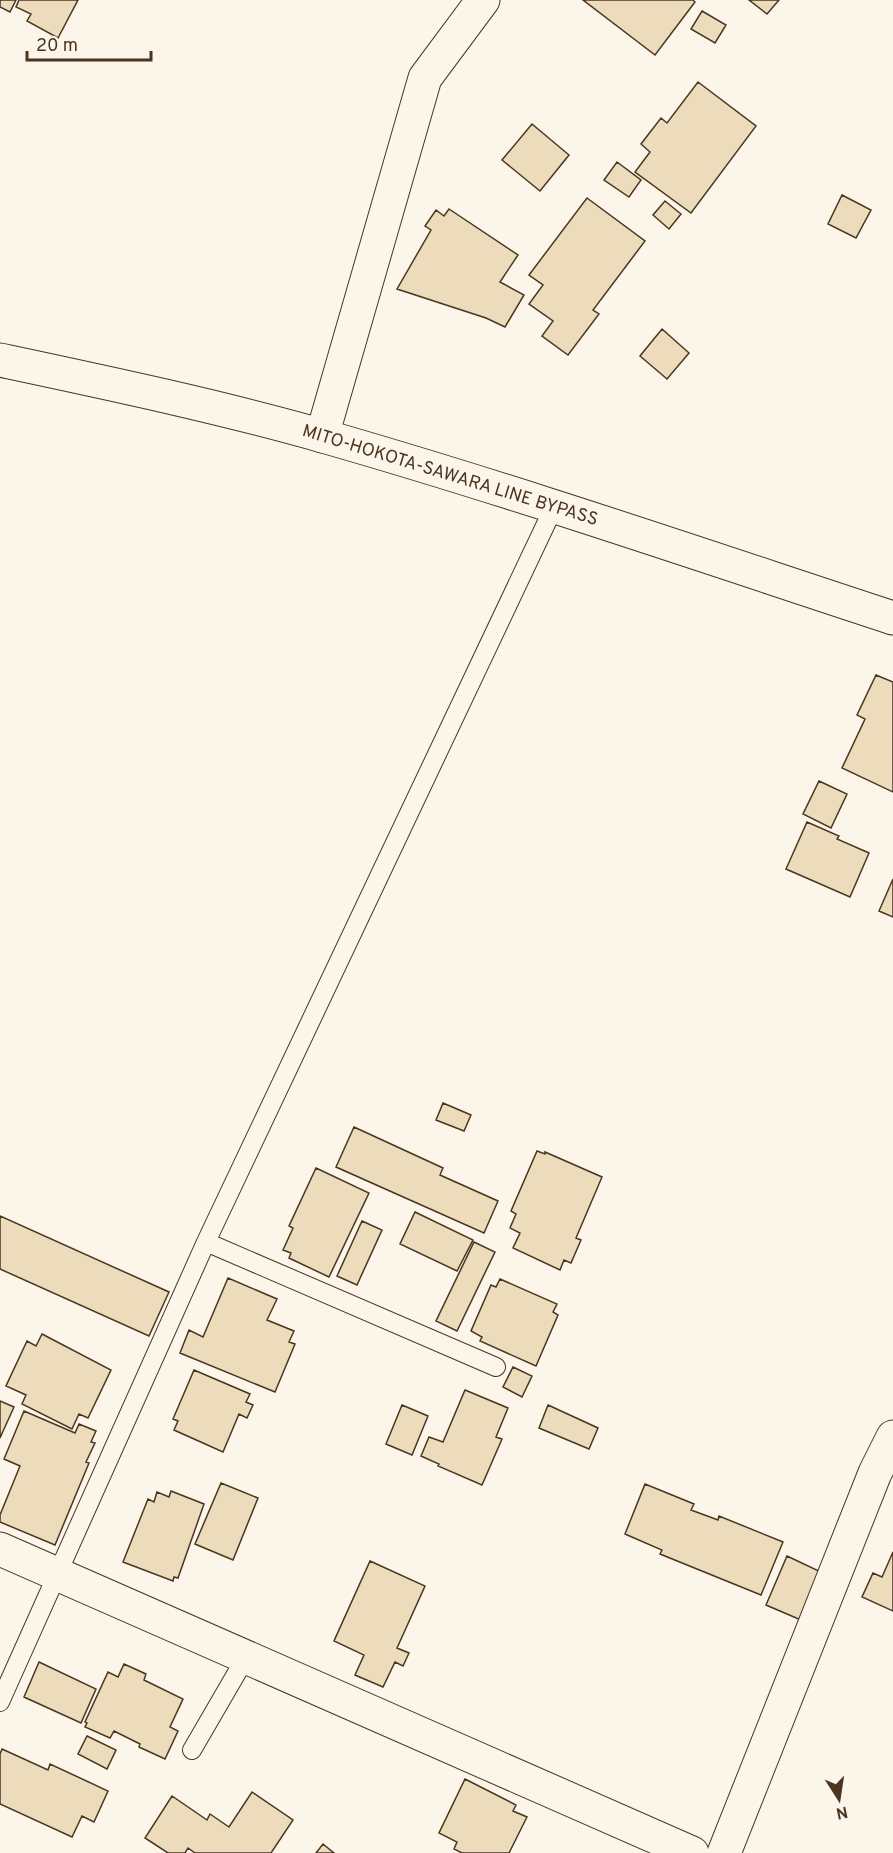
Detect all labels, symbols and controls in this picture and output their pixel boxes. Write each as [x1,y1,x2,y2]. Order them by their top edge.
scale bar [27,24,152,62]
text: 20 m [36,35,78,58]
street label: MITO-HOKOTA-SAWARA LINE BYPASS [299,420,601,532]
north arrow [809,1769,869,1829]
text: N [834,1801,849,1823]

